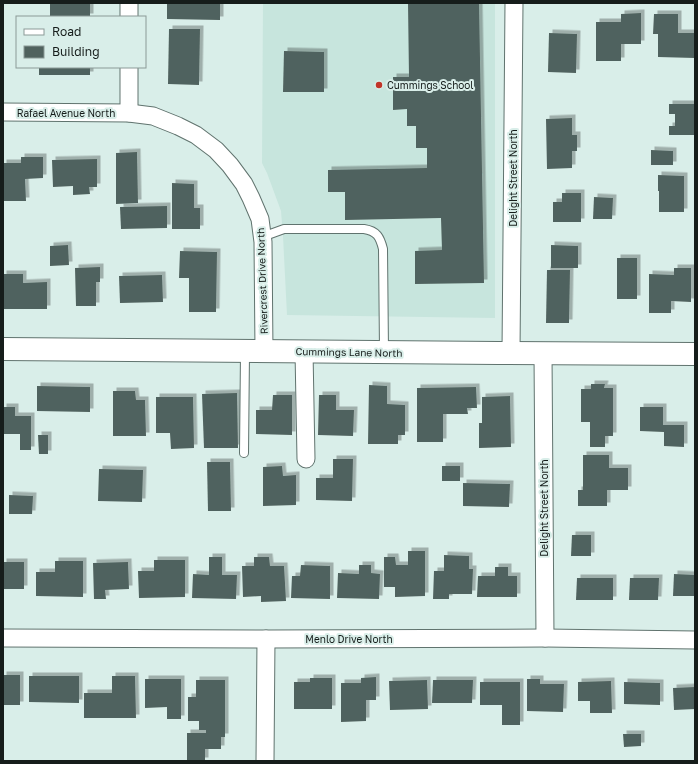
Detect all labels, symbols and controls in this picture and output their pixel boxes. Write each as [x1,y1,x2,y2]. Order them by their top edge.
legend [16,16,146,68]
text: Road [52,24,81,39]
text: Building [52,44,100,59]
place label: Cummings School [387,79,474,91]
marker: Cummings School [374,80,384,90]
street label: Rafael Avenue North [17,107,115,119]
street label: Delight Street North [507,129,519,227]
street label: Rivercrest Drive North [254,228,270,334]
street label: Cummings Lane North [295,345,403,359]
street label: Delight Street North [538,459,550,557]
street label: Menlo Drive North [305,633,393,645]

